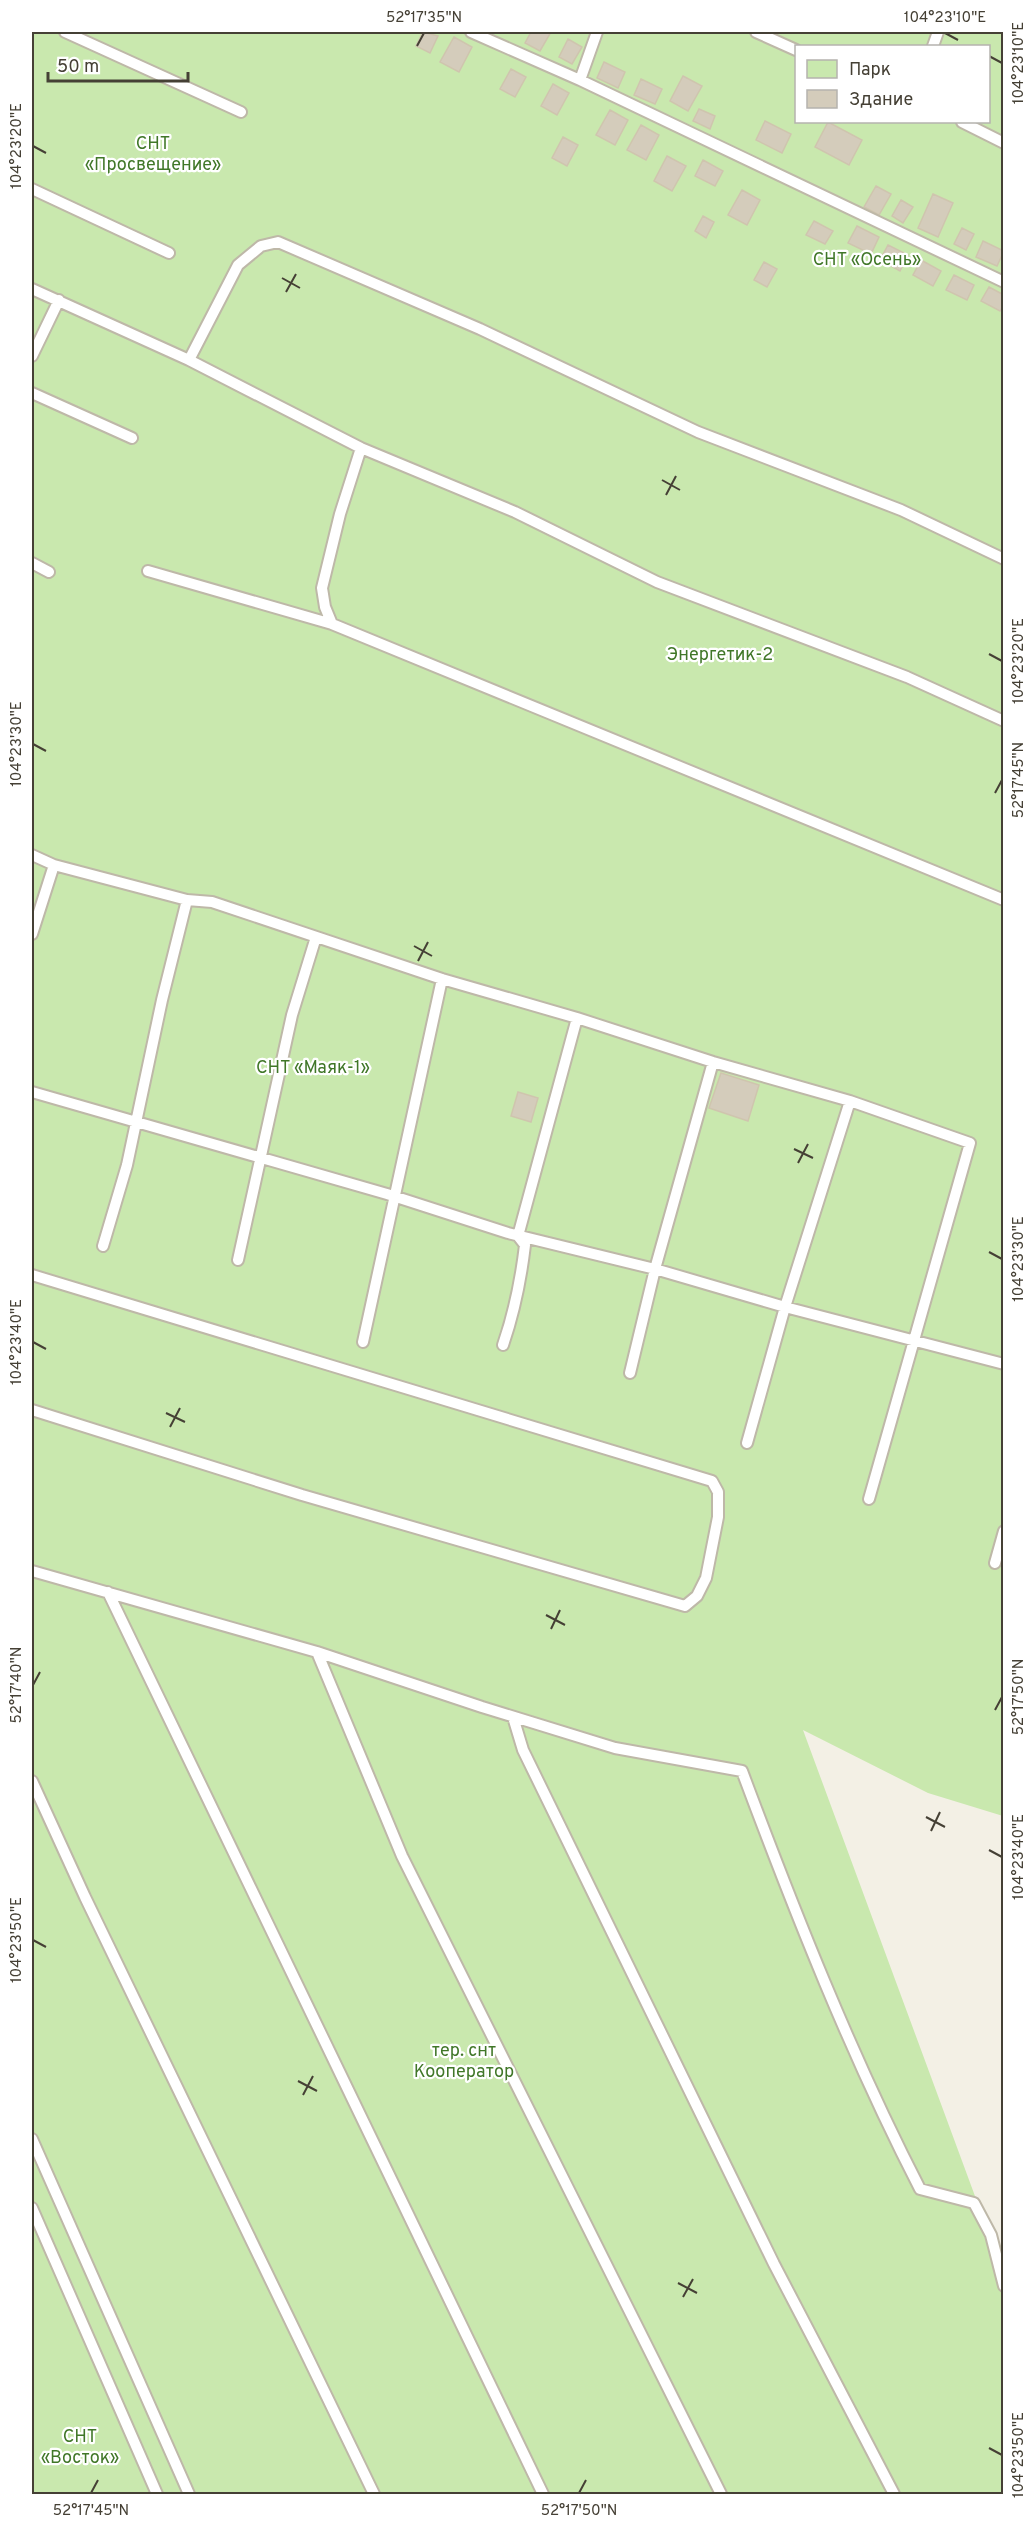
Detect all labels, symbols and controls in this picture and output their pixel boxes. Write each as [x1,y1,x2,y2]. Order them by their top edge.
text: 52°17'35"N [386,9,462,28]
text: 104°23'10"E [904,9,986,28]
text: 104°23'10"E [1010,22,1029,104]
scale bar [48,45,188,83]
legend [795,45,990,123]
text: 50 m [57,56,99,79]
text: Парк [849,59,891,82]
text: Здание [849,89,913,112]
text: 104°23'20"E [8,103,27,189]
park label: СНТ «Просвещение» [85,133,221,177]
park label: СНТ «Осень» [813,249,921,272]
text: 104°23'20"E [1010,618,1029,704]
park label: Энергетик-2 [667,644,773,667]
text: 104°23'30"E [8,701,27,787]
text: 52°17'45"N [1010,742,1029,818]
park label: СНТ «Маяк-1» [256,1057,370,1080]
text: 104°23'30"E [1010,1216,1029,1302]
text: 104°23'40"E [8,1299,27,1385]
text: 52°17'40"N [8,1647,27,1723]
text: 52°17'50"N [1010,1659,1029,1735]
text: 104°23'40"E [1010,1814,1029,1900]
text: 104°23'50"E [8,1897,27,1983]
park label: тер. снт Кооператор [414,2040,514,2084]
text: 104°23'50"E [1010,2412,1029,2498]
park label: СНТ «Восток» [41,2426,119,2470]
text: 52°17'45"N [53,2502,129,2521]
text: 52°17'50"N [541,2502,617,2521]

